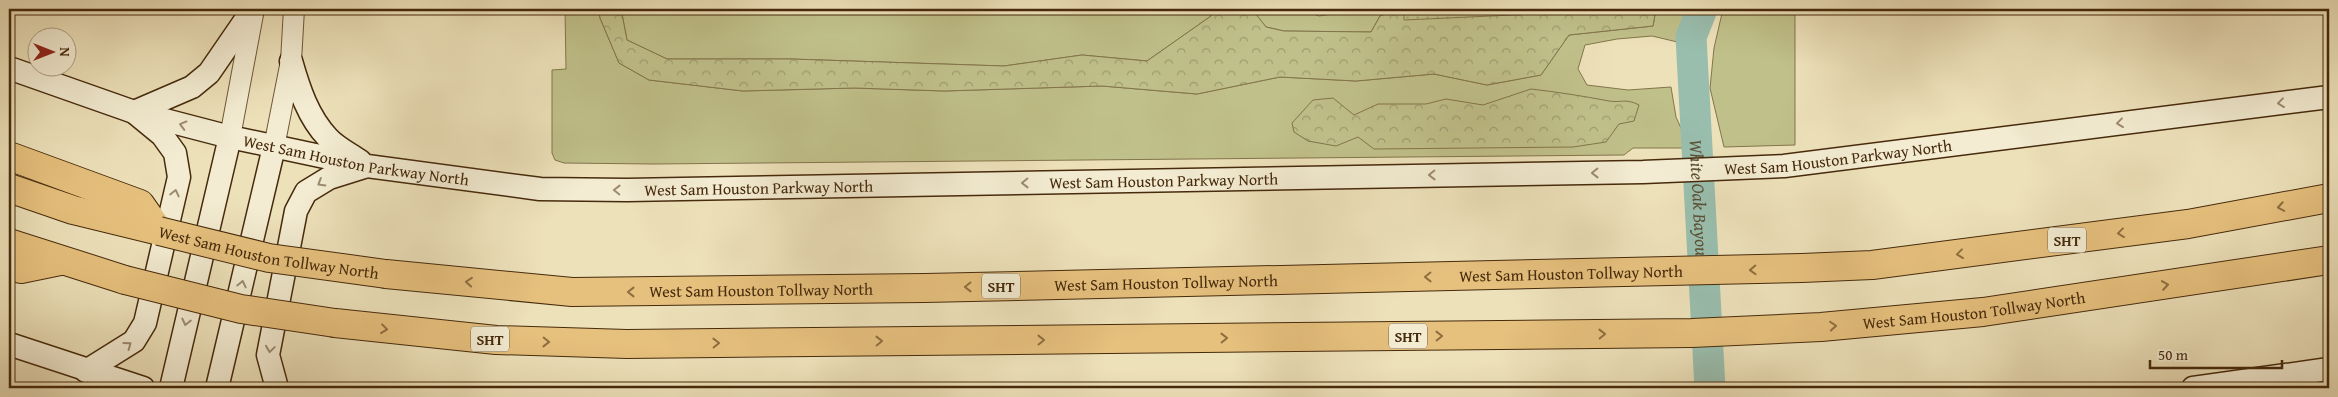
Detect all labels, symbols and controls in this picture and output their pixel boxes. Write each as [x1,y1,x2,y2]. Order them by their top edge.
north arrow [28,28,78,78]
text: N [55,47,75,57]
one-way arrow [2277,97,2285,108]
one-way arrow [2115,117,2123,128]
one-way arrow [179,121,187,131]
street label: West Sam Houston Parkway North [241,128,471,191]
street label: West Sam Houston Parkway North [1723,133,1953,181]
water label: White Oak Bayou [1683,139,1716,257]
street label: West Sam Houston Parkway North [1049,166,1278,195]
one-way arrow [1590,167,1598,178]
one-way arrow [1428,170,1436,181]
street label: West Sam Houston Parkway North [644,174,873,202]
one-way arrow [318,176,327,186]
one-way arrow [1020,178,1028,188]
one-way arrow [613,185,620,195]
one-way arrow [169,188,180,197]
one-way arrow [2277,201,2286,211]
street label: West Sam Houston Tollway North [156,219,380,285]
one-way arrow [2117,227,2125,237]
road number: SHT [2048,228,2086,252]
one-way arrow [1955,248,1963,259]
street label: West Sam Houston Tollway North [1459,259,1683,288]
one-way arrow [1749,264,1757,275]
street label: West Sam Houston Tollway North [1054,268,1278,297]
one-way arrow [1424,272,1432,283]
road number: SHT [982,274,1020,298]
one-way arrow [464,277,472,288]
street label: West Sam Houston Tollway North [649,277,873,303]
one-way arrow [236,280,247,289]
one-way arrow [2161,280,2169,291]
one-way arrow [964,282,972,292]
street label: West Sam Houston Tollway North [1862,285,2087,335]
one-way arrow [627,287,634,297]
one-way arrow [181,317,192,326]
one-way arrow [1830,320,1838,331]
one-way arrow [380,323,388,334]
road number: SHT [1389,324,1427,348]
road number: SHT [471,326,509,352]
one-way arrow [1598,329,1606,339]
one-way arrow [1436,331,1444,341]
one-way arrow [1221,333,1229,343]
one-way arrow [1038,335,1045,345]
one-way arrow [875,336,883,346]
one-way arrow [542,337,550,347]
scale bar [2150,337,2283,369]
one-way arrow [712,338,720,348]
one-way arrow [122,342,132,351]
text: 50 m [2158,344,2189,365]
one-way arrow [265,345,276,353]

